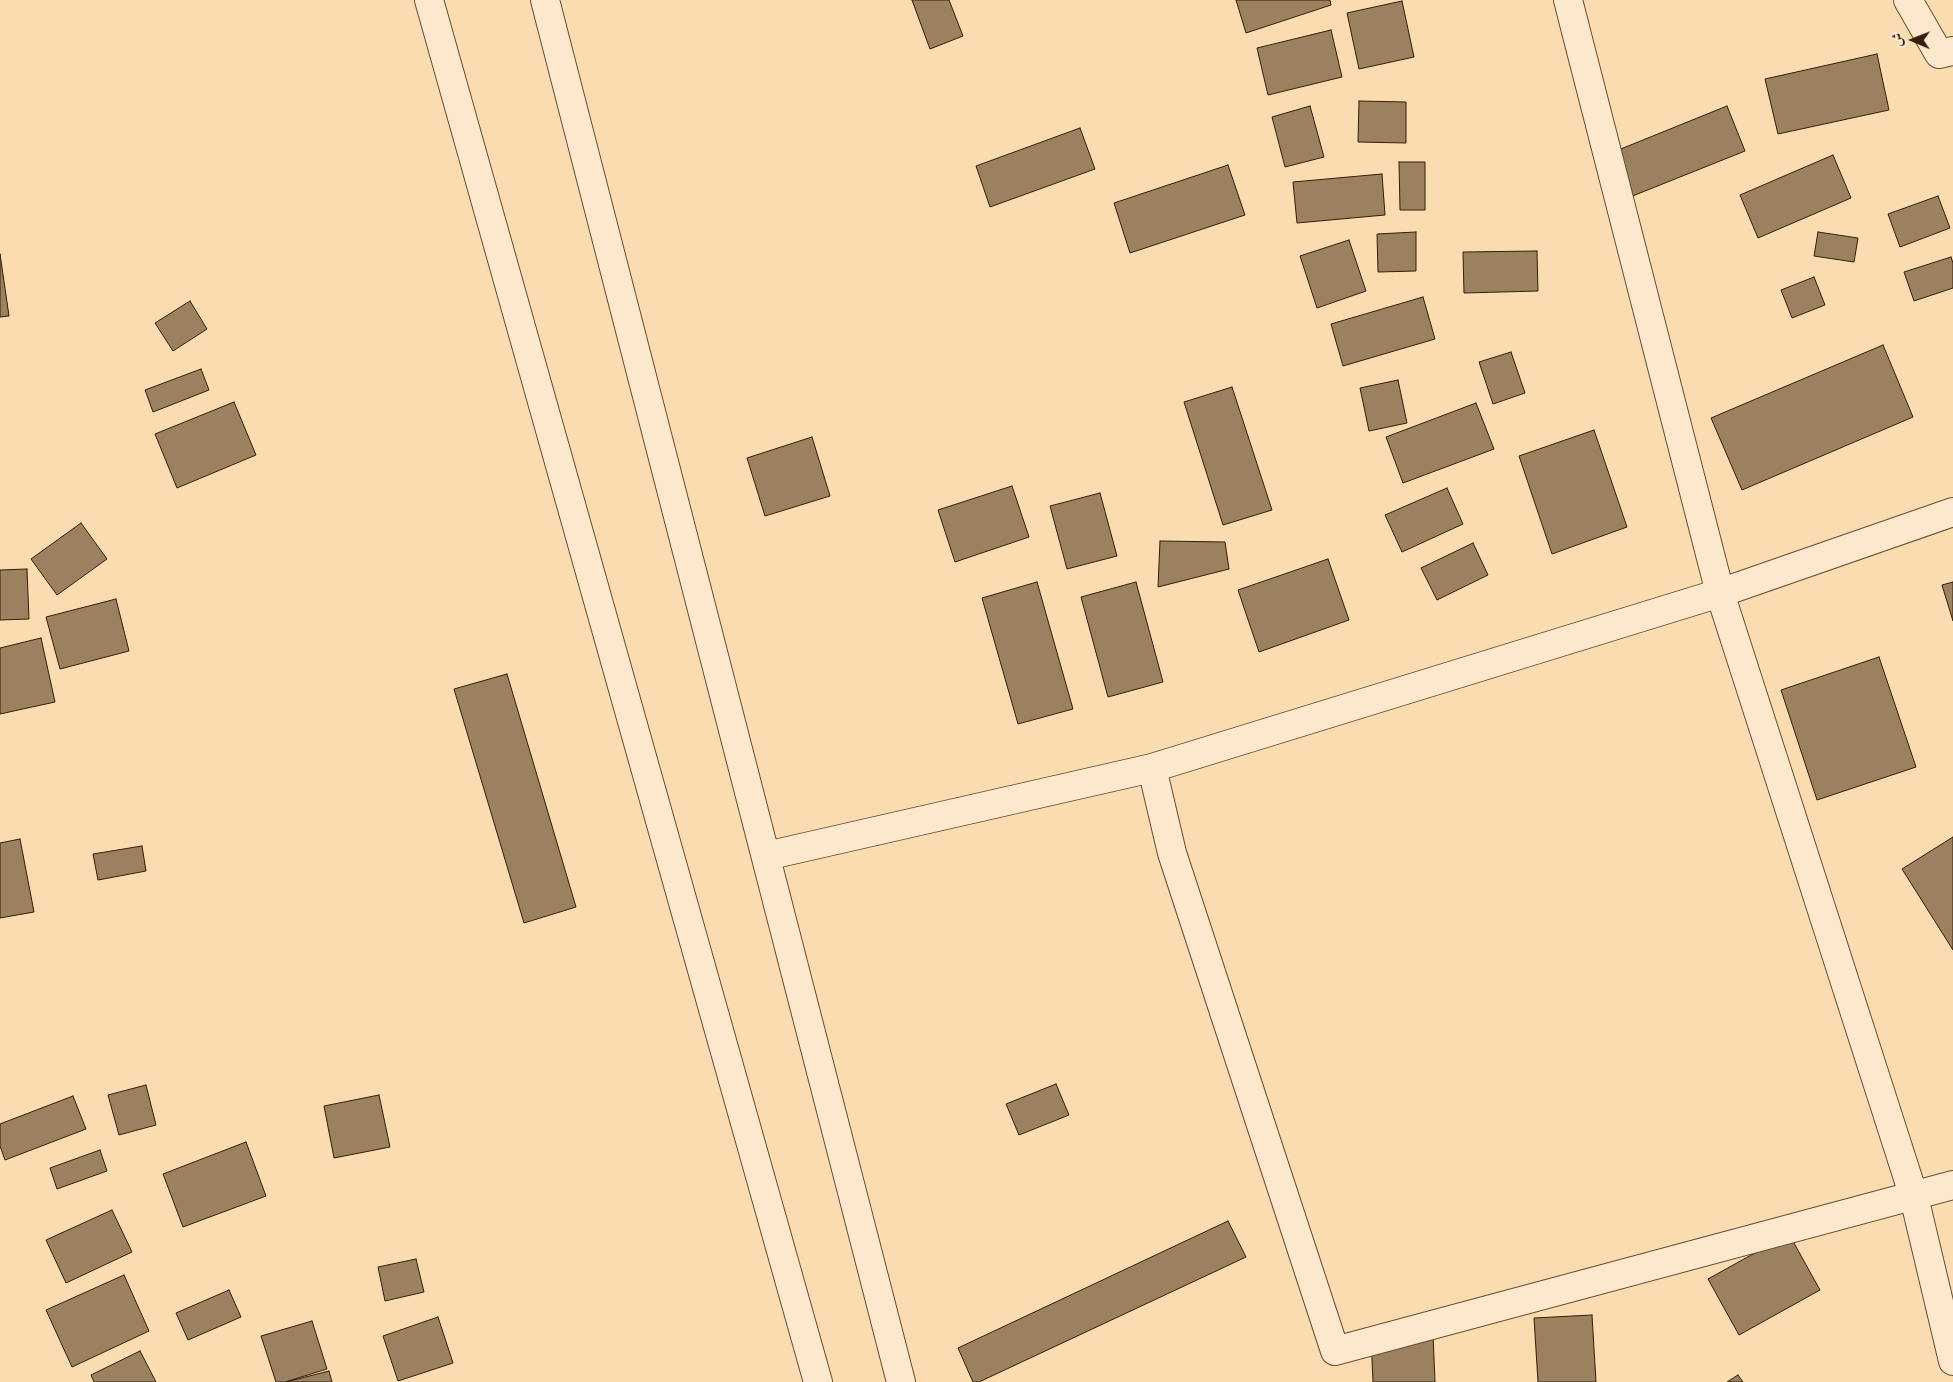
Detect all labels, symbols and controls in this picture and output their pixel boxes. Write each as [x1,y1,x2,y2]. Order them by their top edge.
north arrow [1888,15,1938,65]
text: ش [1888,33,1907,47]

